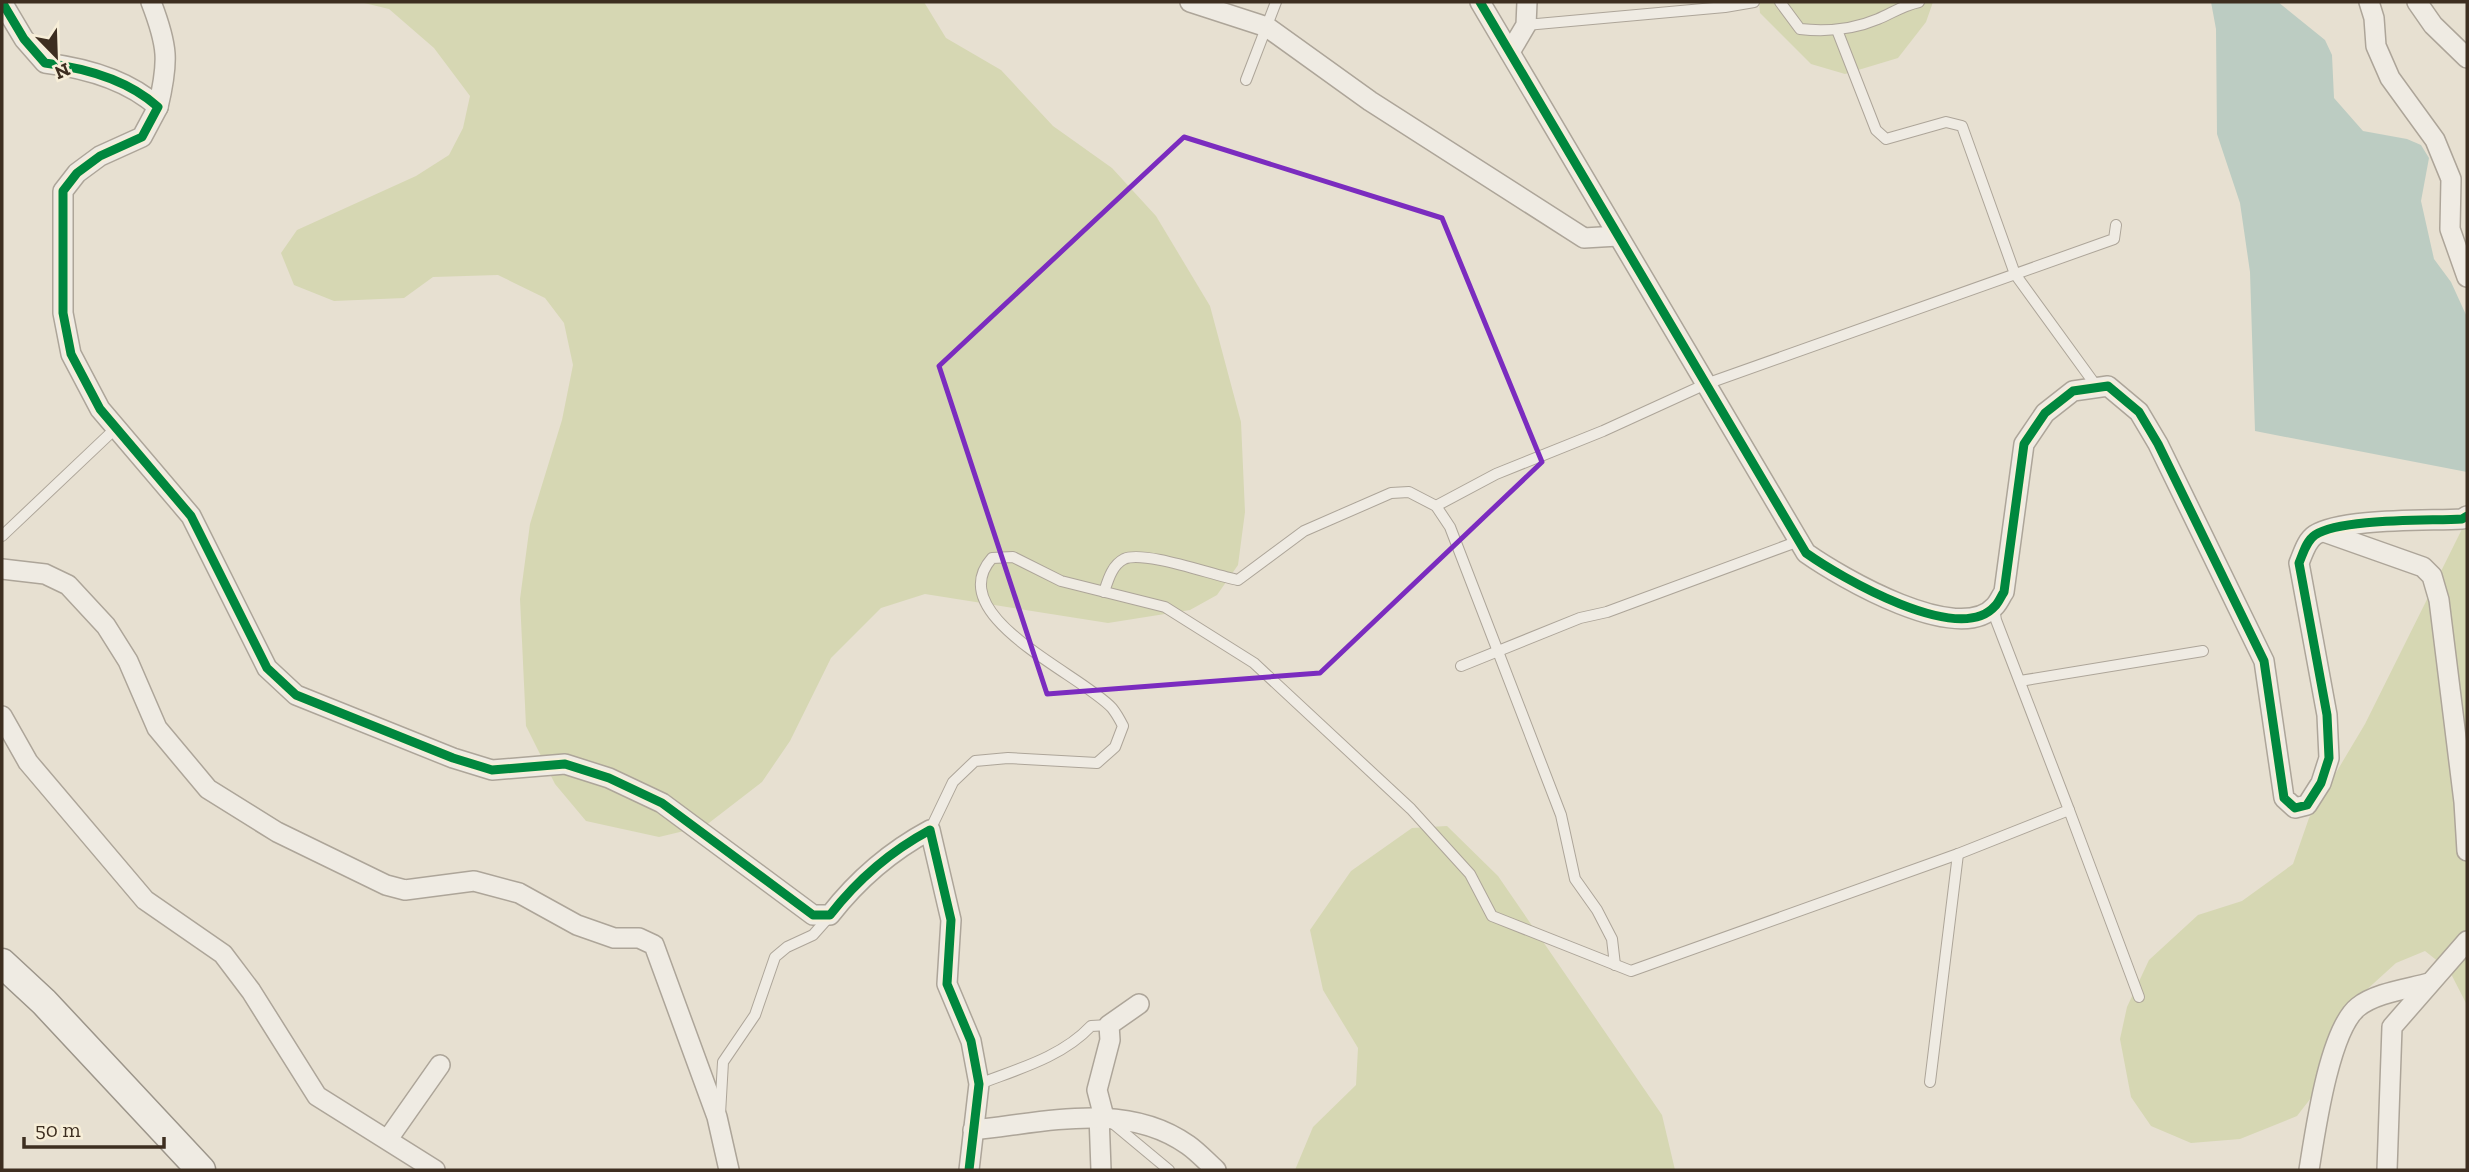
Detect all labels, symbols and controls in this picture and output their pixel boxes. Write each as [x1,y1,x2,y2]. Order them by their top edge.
north arrow [21,21,91,91]
text: N [51,58,74,85]
scale bar [24,1106,164,1150]
text: 50 m [35,1117,81,1142]

